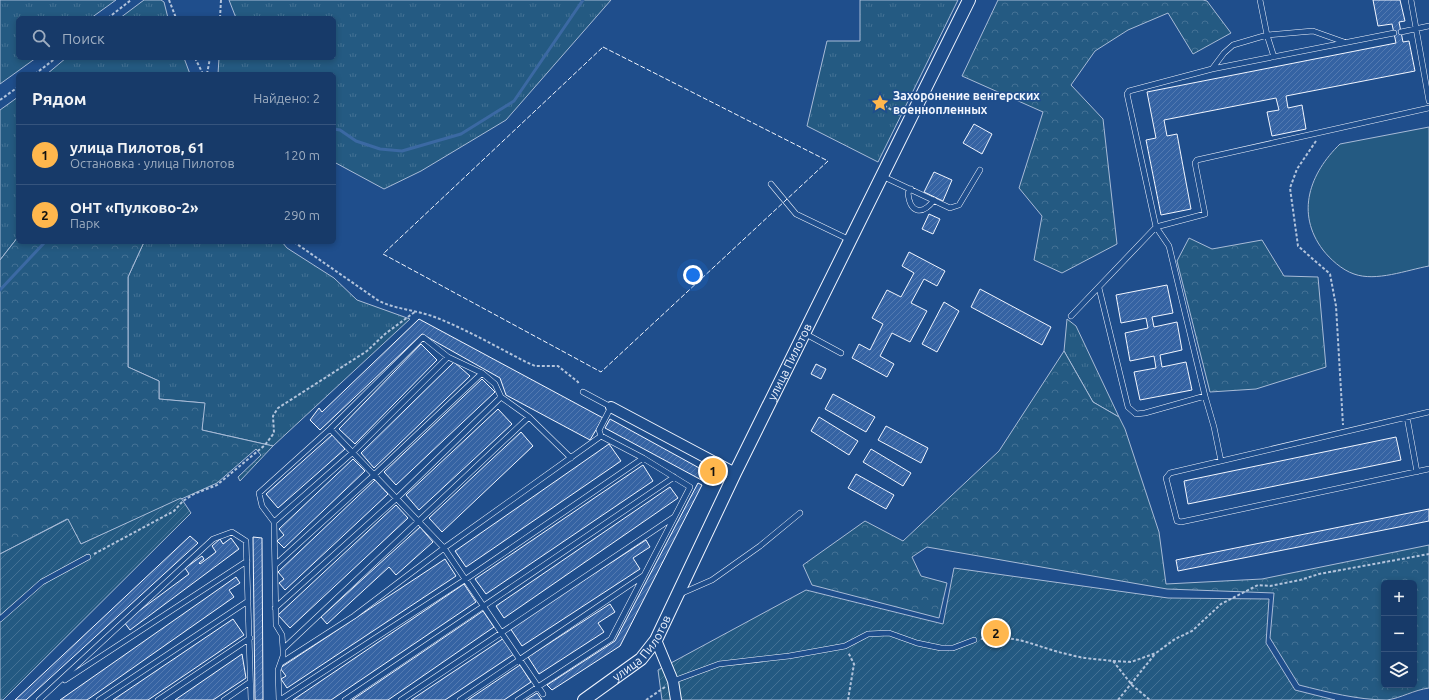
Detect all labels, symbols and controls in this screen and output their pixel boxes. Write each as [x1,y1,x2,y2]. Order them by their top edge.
search box [16,16,336,60]
icon: search [30,27,52,49]
text: Поиск [62,30,105,47]
text: Рядом [32,89,87,108]
place label: Захоронение венгерских военнопленных [893,89,1040,116]
text: Найдено: 2 [253,91,320,105]
place icon: Захоронение венгерских военнопленных [870,93,890,113]
text: улица Пилотов, 61 [70,139,205,156]
text: 1 [41,148,49,162]
text: 120 m [284,148,320,162]
text: Остановка · улица Пилотов [70,156,235,170]
text: ОНТ «Пулково-2» [70,199,198,216]
text: 2 [41,208,49,222]
text: 290 m [284,208,320,222]
text: Парк [70,216,100,230]
your location [683,265,703,285]
street label: улица Пилотов [765,321,814,402]
pin: 1 [700,456,726,486]
map controls [1381,580,1417,688]
button: + [1381,580,1417,616]
street label: улица Пилотов [610,613,673,683]
button: − [1381,616,1417,652]
pin: 2 [983,618,1009,648]
button: layers [1381,652,1417,688]

